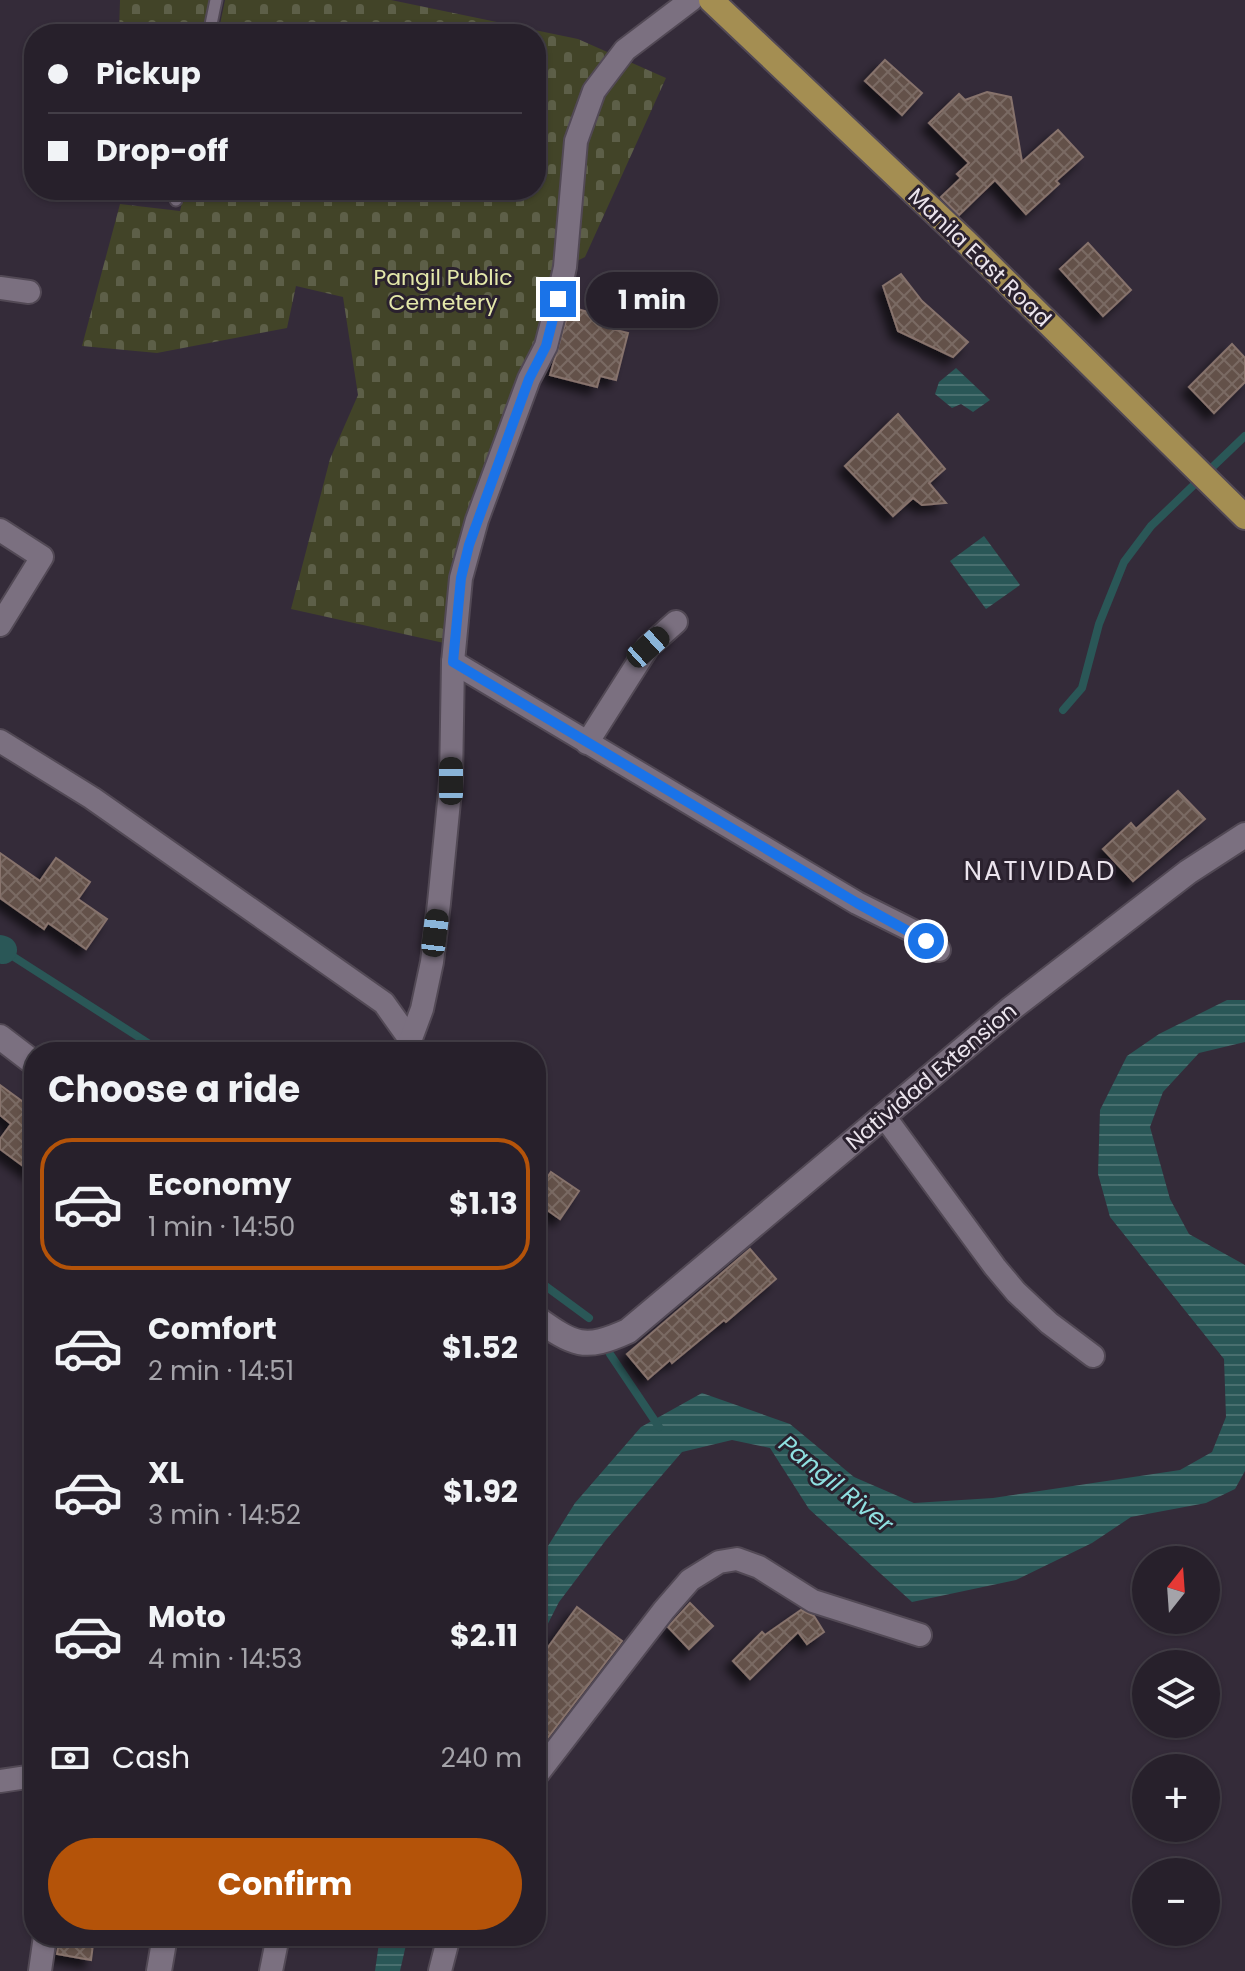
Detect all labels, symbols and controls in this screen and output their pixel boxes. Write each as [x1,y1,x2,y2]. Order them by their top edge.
text: Pickup [96,52,201,95]
text: Drop-off [96,129,228,172]
street label: Manila East Road [901,181,1058,334]
park label: Pangil Public Cemetery [373,262,513,318]
callout: 1 min [586,271,718,327]
route end [540,281,576,317]
text: 1 min [618,282,686,318]
car [622,622,674,672]
car [439,757,463,805]
district label: NATIVIDAD [964,853,1116,889]
car [420,908,450,958]
route start [908,923,944,959]
street label: Natividad Extension [839,996,1023,1157]
text: Choose a ride [48,1064,300,1115]
text: Economy [148,1163,292,1206]
icon: car [52,1168,124,1240]
text: $1.13 [449,1182,518,1225]
text: 1 min · 14:50 [148,1209,295,1245]
text: Comfort [148,1307,277,1350]
icon: car [52,1312,124,1384]
text: $1.52 [442,1326,518,1369]
text: 2 min · 14:51 [148,1353,294,1389]
water label: Pangil River [772,1427,901,1541]
text: XL [148,1451,184,1494]
icon: car [52,1456,124,1528]
text: $1.92 [443,1470,518,1513]
text: 3 min · 14:52 [148,1497,301,1533]
north arrow [1132,1546,1220,1634]
map controls [1132,1546,1220,1946]
text: Moto [148,1595,226,1638]
icon: car [52,1600,124,1672]
text: $2.11 [450,1614,518,1657]
text: 4 min · 14:53 [148,1641,302,1677]
button: layers [1132,1650,1220,1738]
icon: cash [48,1736,92,1780]
text: Cash [112,1736,190,1779]
text: 240 m [441,1740,522,1776]
button: + [1132,1754,1220,1842]
button: Confirm [48,1838,522,1930]
button: − [1132,1858,1220,1946]

